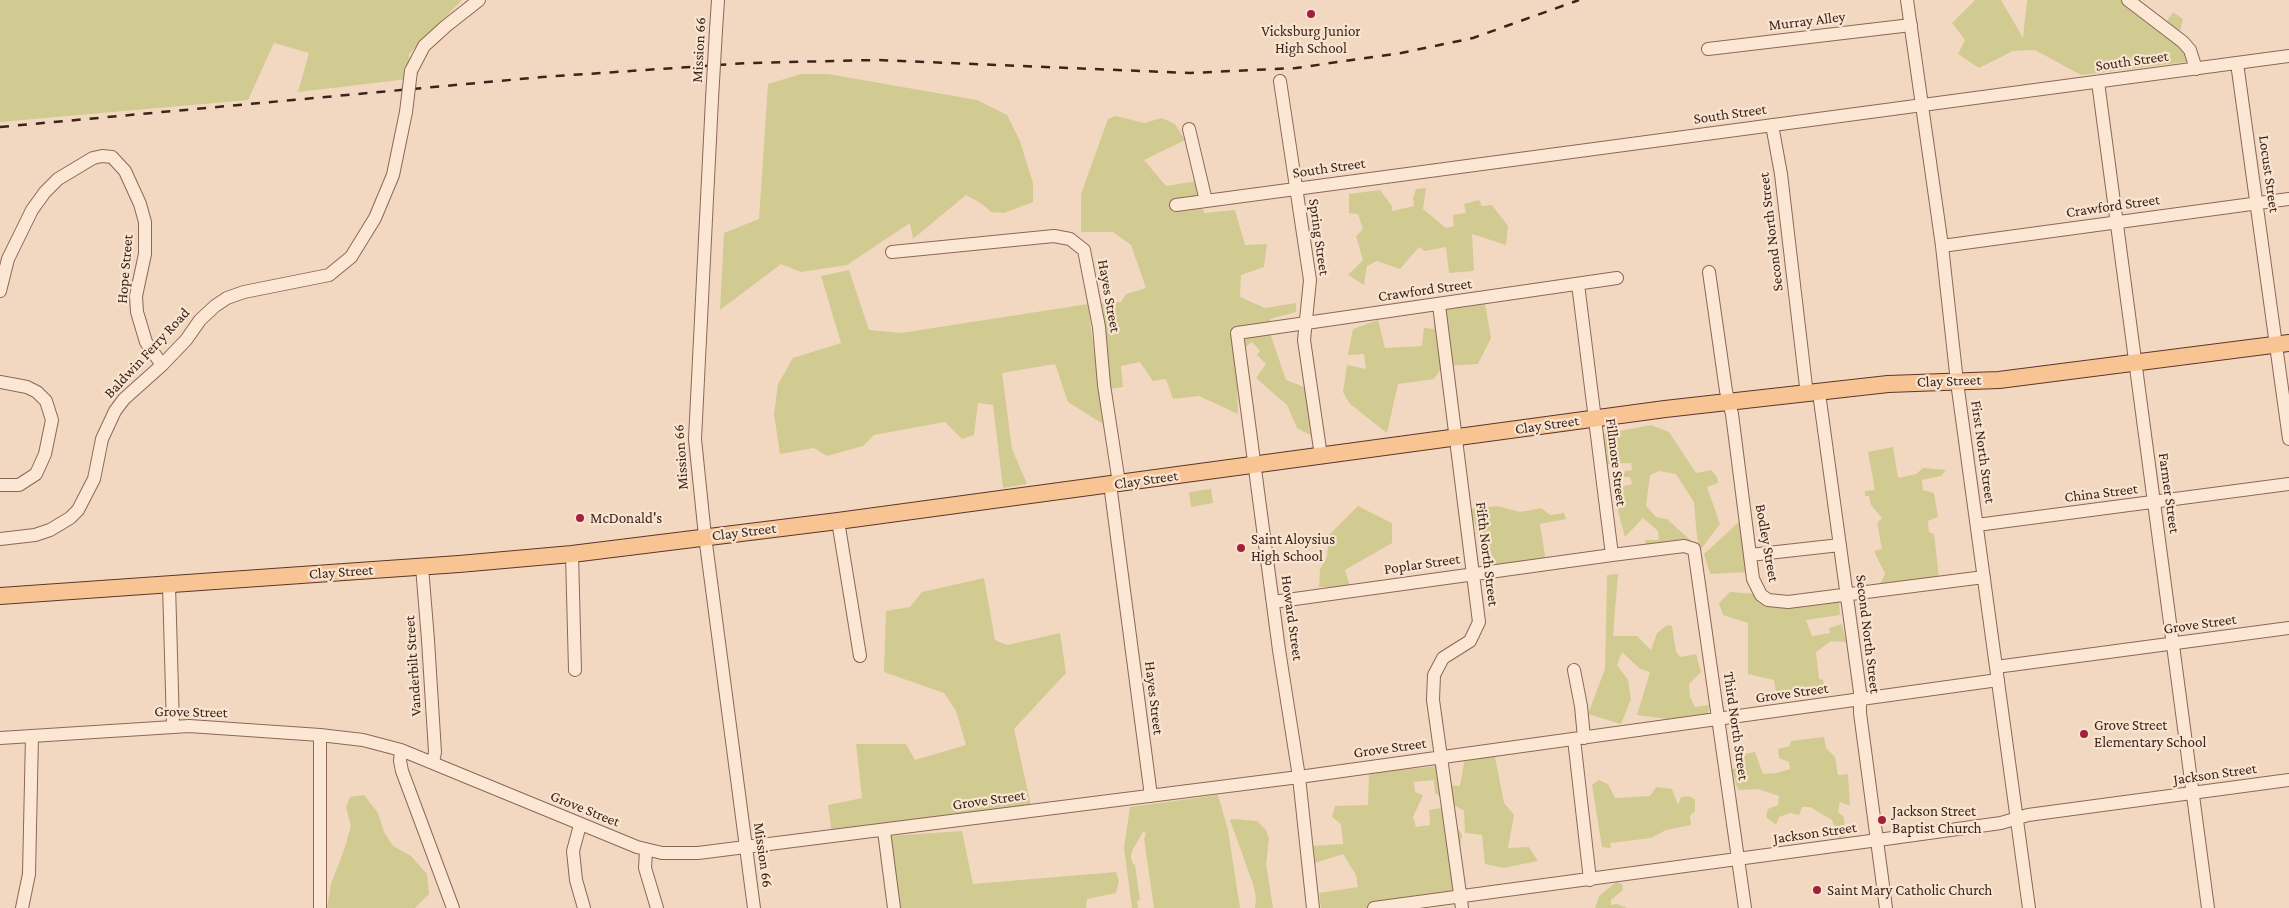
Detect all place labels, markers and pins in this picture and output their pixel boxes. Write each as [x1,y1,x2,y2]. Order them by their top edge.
marker: Vicksburg Junior High School [1305,8,1317,20]
place label: Vicksburg Junior High School [1261,22,1361,57]
place label: McDonald's [590,509,662,527]
marker: McDonald's [574,512,586,524]
place label: Saint Aloysius High School [1251,530,1335,565]
marker: Saint Aloysius High School [1235,542,1247,554]
place label: Grove Street Elementary School [2094,716,2206,751]
marker: Grove Street Elementary School [2078,728,2090,740]
place label: Jackson Street Baptist Church [1892,802,1982,837]
marker: Jackson Street Baptist Church [1876,814,1888,826]
place label: Saint Mary Catholic Church [1827,881,1992,899]
marker: Saint Mary Catholic Church [1811,884,1823,896]

